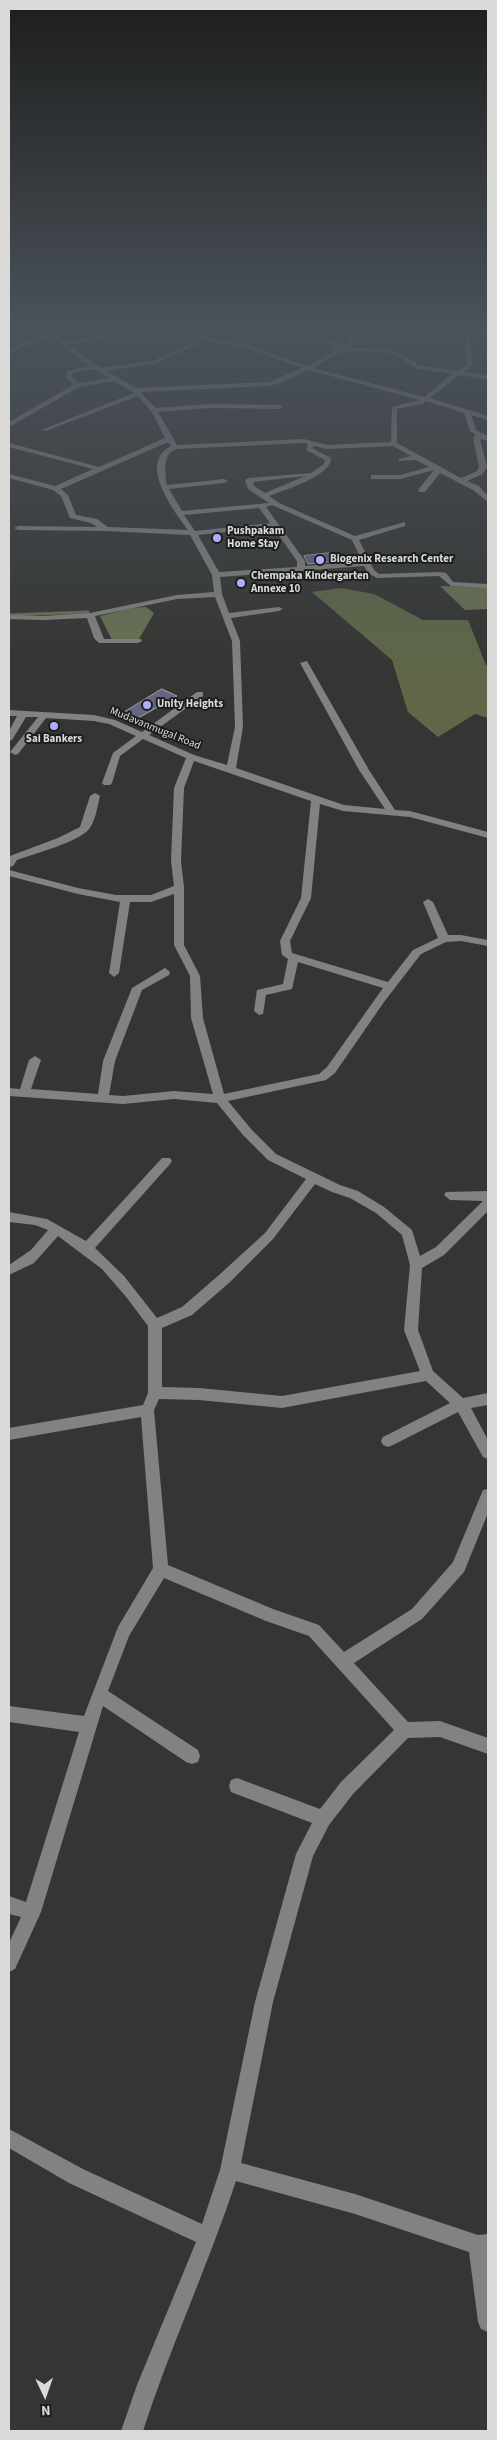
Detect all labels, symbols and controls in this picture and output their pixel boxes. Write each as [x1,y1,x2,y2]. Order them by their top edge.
place label: Pushpakam Home Stay [227,525,284,551]
marker: Pushpakam Home Stay [211,532,223,544]
place label: Biogenix Research Center [330,553,453,567]
marker: Biogenix Research Center [314,554,326,566]
place label: Chempaka Kindergarten Annexe 10 [251,570,369,596]
marker: Chempaka Kindergarten Annexe 10 [235,577,247,589]
place label: Unity Heights [157,698,223,712]
marker: Unity Heights [141,699,153,711]
street label: Mudavanmugal Road [108,705,202,753]
marker: Sai Bankers [48,720,60,732]
place label: Sai Bankers [26,733,82,747]
north arrow [20,2370,70,2420]
text: N [41,2400,51,2420]

